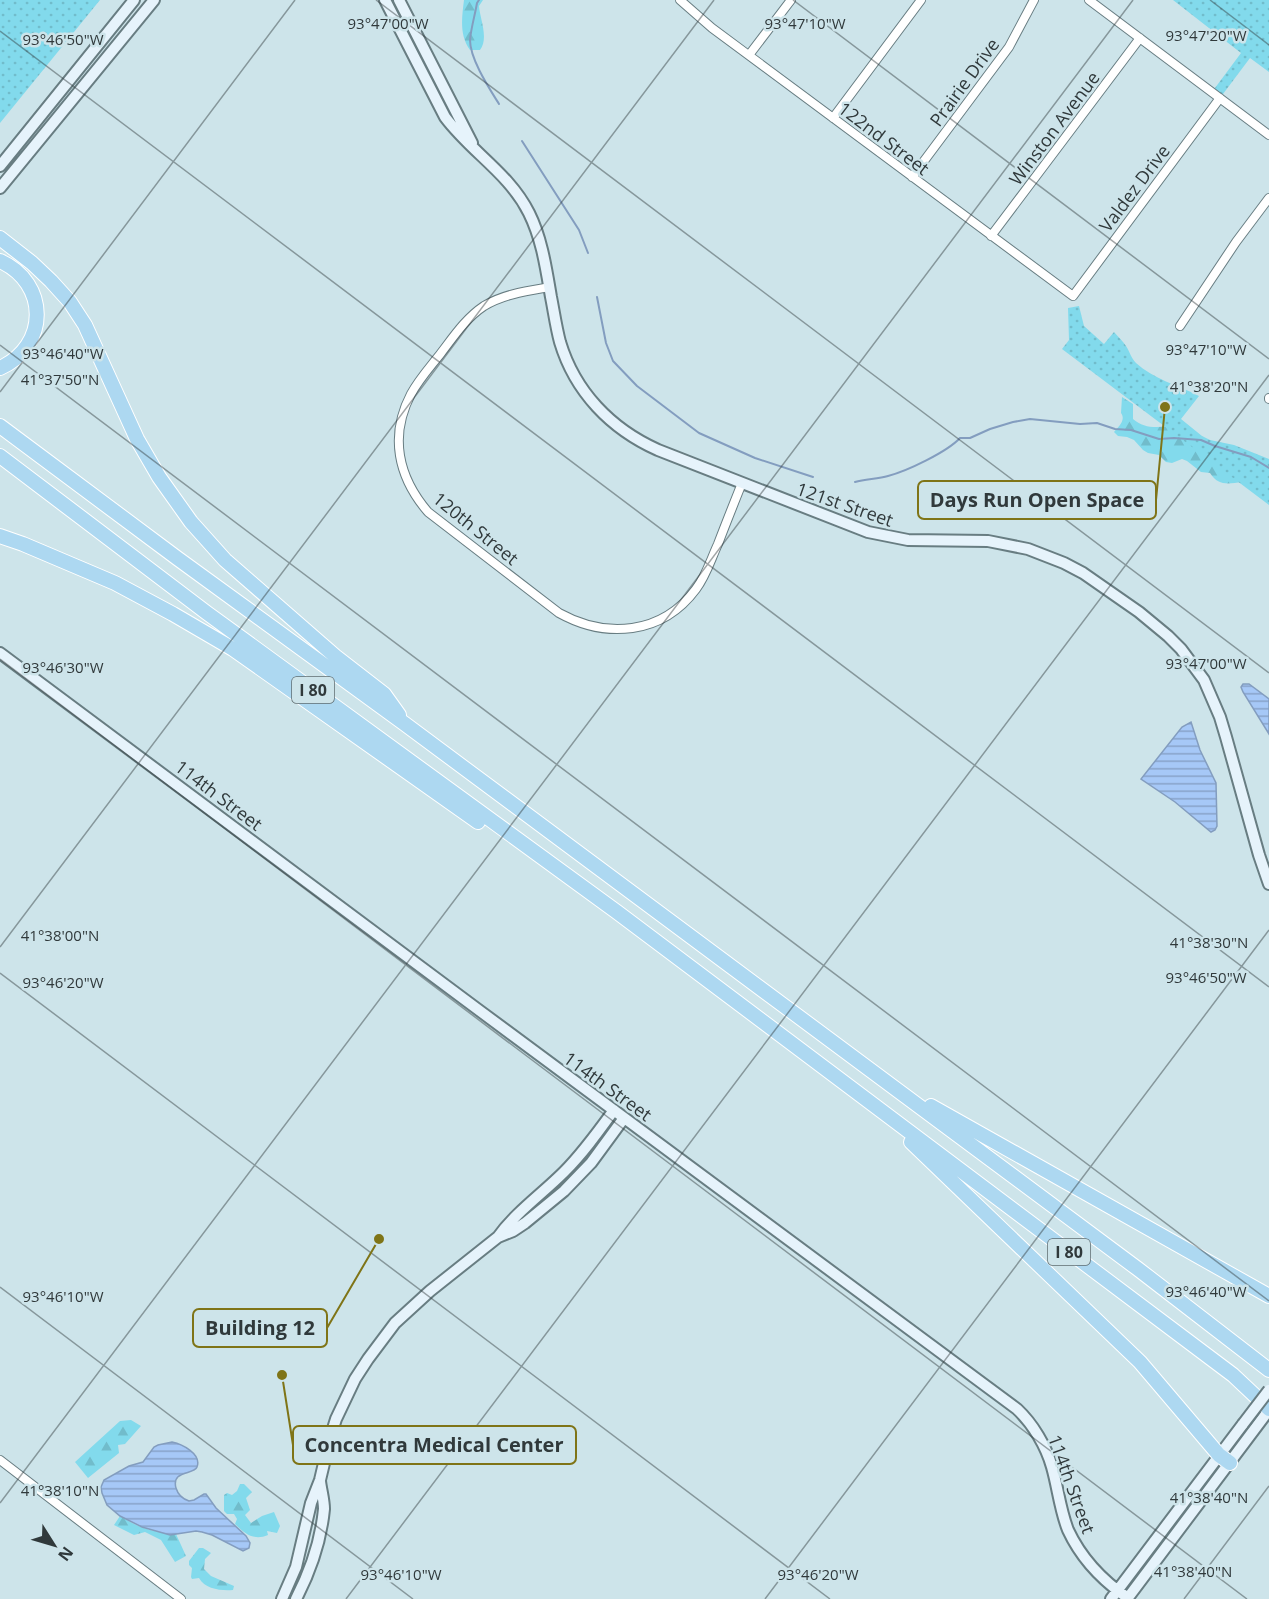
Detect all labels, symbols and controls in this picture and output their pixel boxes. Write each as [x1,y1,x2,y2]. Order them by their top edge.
text: 93°47'00"W [348,13,429,33]
text: 93°47'10"W [765,13,846,33]
text: 93°47'20"W [1166,25,1247,45]
text: 93°46'50"W [23,29,104,49]
street label: Prairie Drive [924,33,1004,131]
street label: Winston Avenue [1003,66,1105,190]
street label: 122nd Street [834,96,934,180]
street label: Valdez Drive [1093,139,1175,237]
text: 93°47'10"W [1166,339,1247,359]
text: 93°46'40"W [23,343,104,363]
text: 41°37'50"N [21,369,99,389]
text: 41°38'20"N [1170,376,1248,396]
street label: 121st Street [793,476,897,532]
callout: Days Run Open Space [918,481,1156,519]
street label: 120th Street [428,486,524,570]
text: Days Run Open Space [930,486,1144,513]
text: 93°47'00"W [1166,653,1247,673]
text: 93°46'30"W [23,657,104,677]
road number: I 80 [292,677,334,703]
street label: 114th Street [171,754,267,836]
text: 41°38'00"N [21,925,99,945]
text: 41°38'30"N [1170,932,1248,952]
text: 93°46'50"W [1166,967,1247,987]
text: 93°46'20"W [23,972,104,992]
street label: 114th Street [559,1046,657,1126]
road number: I 80 [1048,1239,1090,1265]
text: 93°46'40"W [1166,1281,1247,1301]
text: 93°46'10"W [23,1286,104,1306]
callout: Building 12 [193,1309,327,1347]
text: Building 12 [205,1314,315,1341]
callout: Concentra Medical Center [293,1426,576,1464]
text: Concentra Medical Center [305,1431,563,1458]
street label: 114th Street [1043,1431,1101,1537]
text: 41°38'10"N [21,1480,99,1500]
text: 41°38'40"N [1170,1487,1248,1507]
north arrow [24,1515,84,1575]
text: N [53,1542,79,1566]
text: 41°38'40"N [1154,1561,1232,1581]
text: 93°46'10"W [361,1564,442,1584]
text: 93°46'20"W [778,1564,859,1584]

